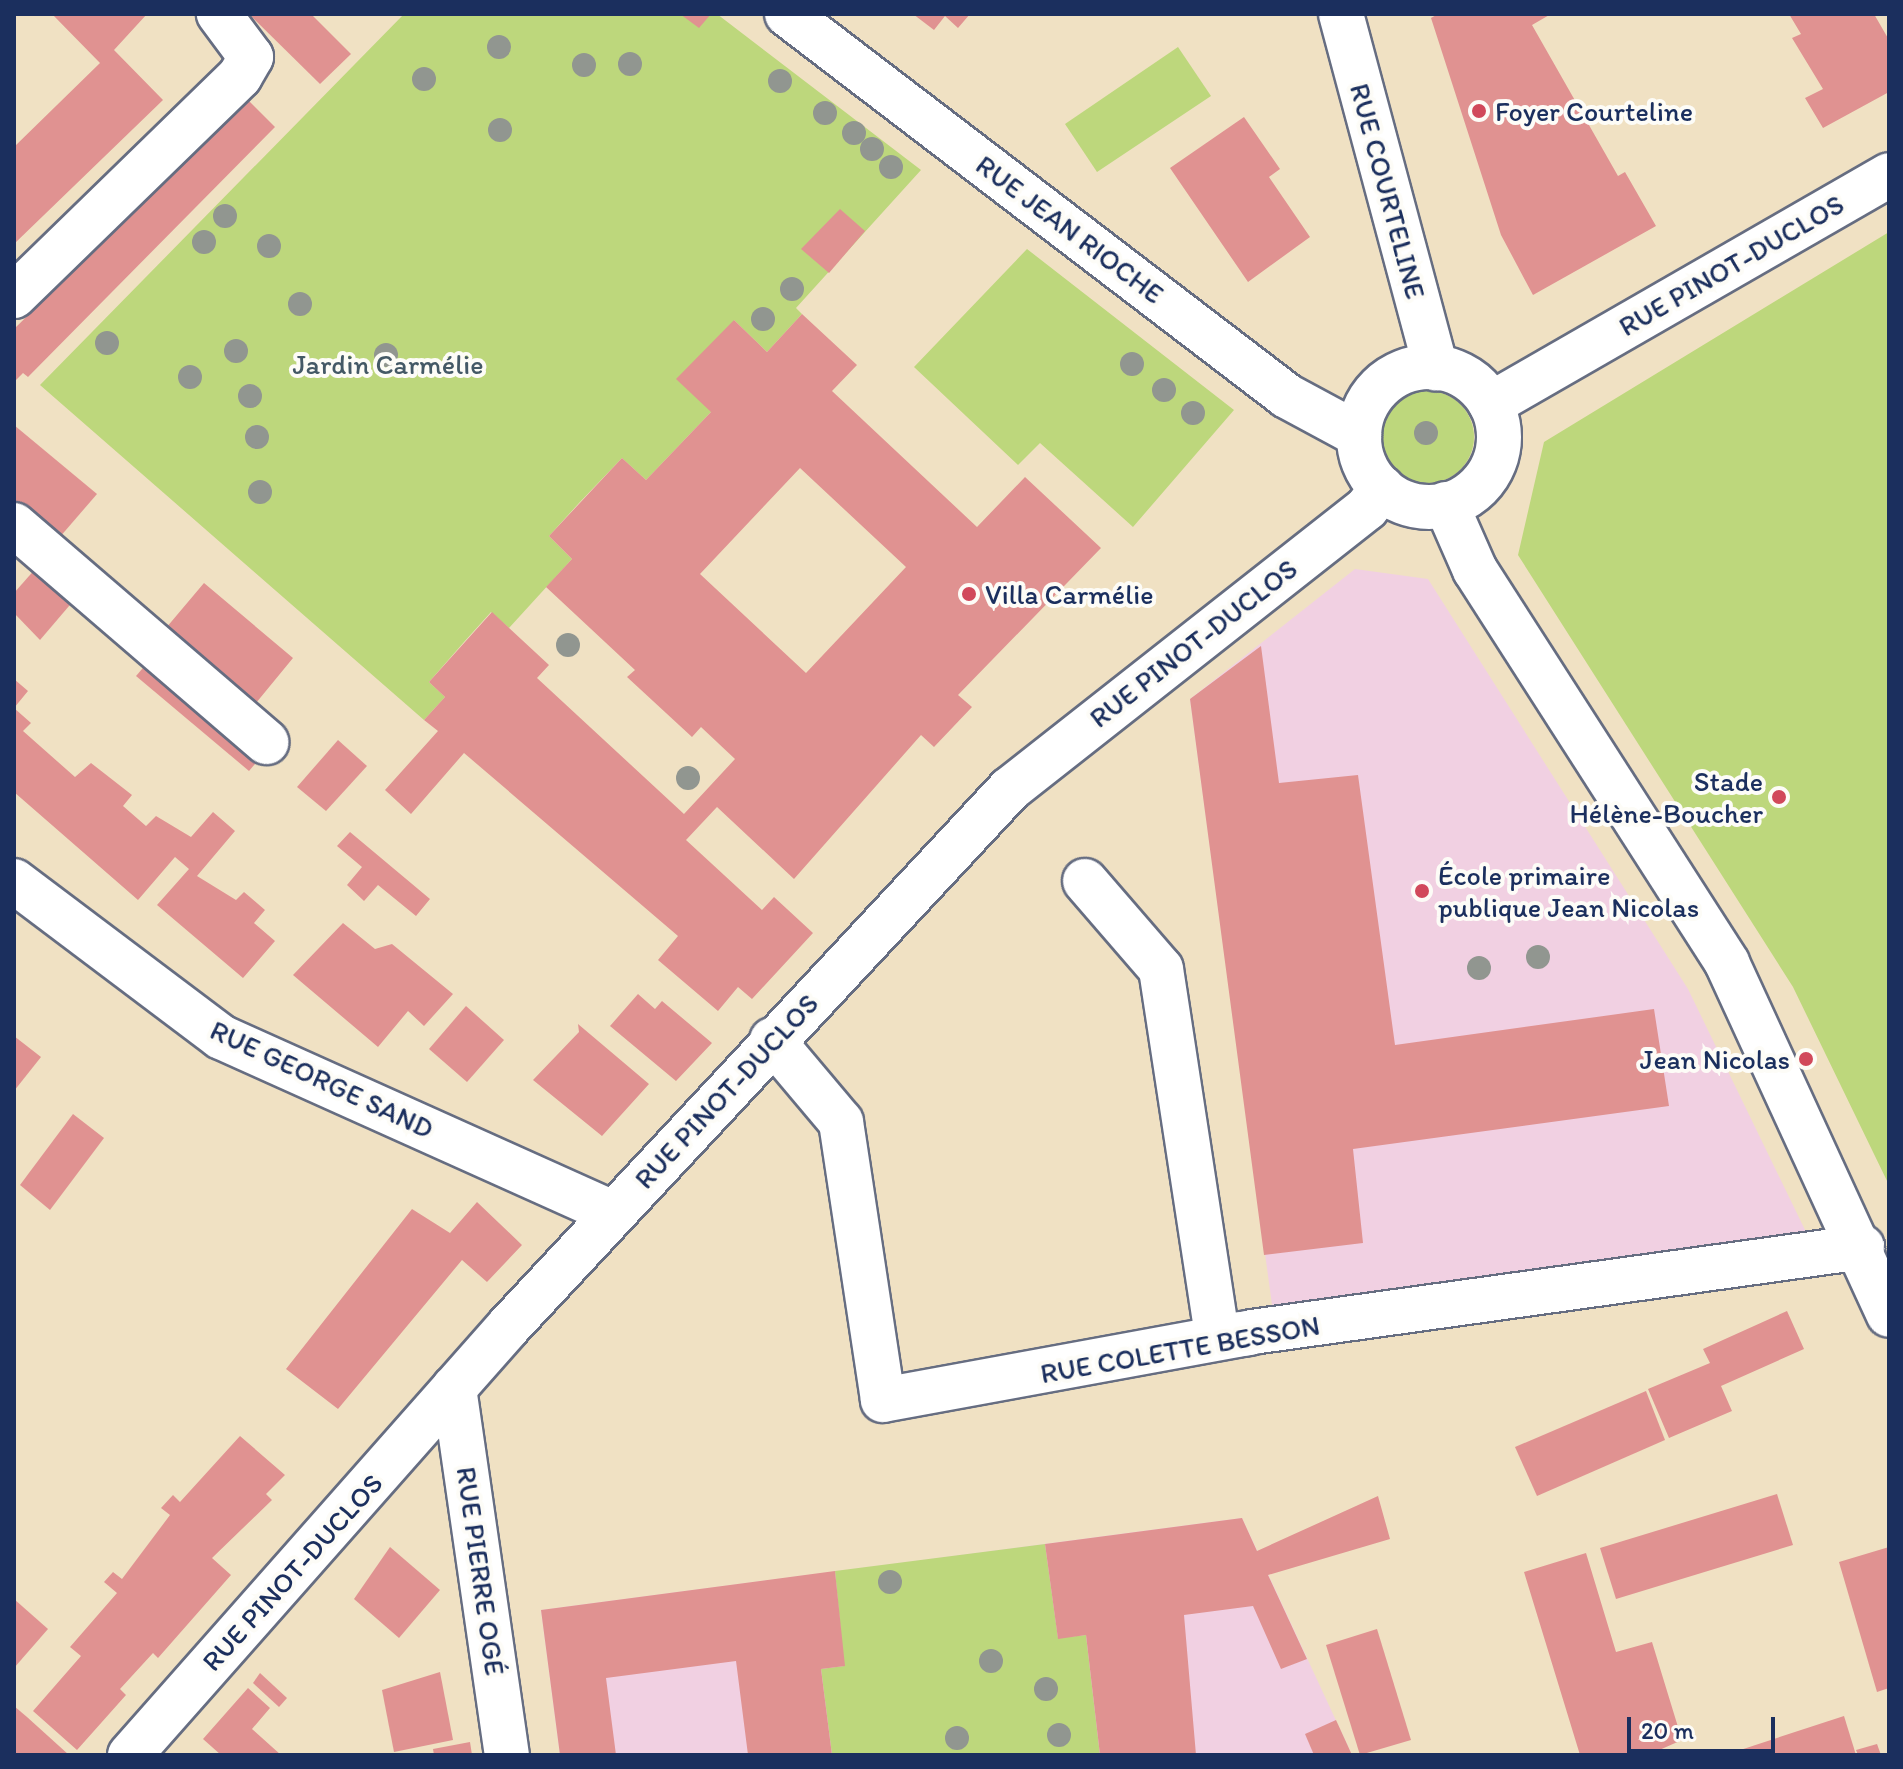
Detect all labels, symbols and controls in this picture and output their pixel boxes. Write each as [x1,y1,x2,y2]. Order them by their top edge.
street label: RUE COURTELINE [1343,79,1433,303]
place label: Foyer Courteline [1495,94,1693,128]
marker: Foyer Courteline [1470,102,1488,120]
street label: RUE JEAN RIOCHE [968,146,1172,312]
street label: RUE PINOT-DUCLOS [1612,187,1850,343]
park label: Jardin Carmélie [292,347,484,381]
street label: RUE PINOT-DUCLOS [1082,551,1304,735]
place label: Villa Carmélie [985,577,1153,611]
marker: Villa Carmélie [960,585,978,603]
place label: Stade Hélène-Boucher [1569,764,1763,830]
marker: Stade Hélène-Boucher [1770,788,1788,806]
place label: École primaire publique Jean Nicolas [1438,858,1699,924]
marker: École primaire publique Jean Nicolas [1413,882,1431,900]
street label: RUE PINOT-DUCLOS [627,986,825,1196]
street label: RUE GEORGE SAND [205,1013,439,1145]
place label: Jean Nicolas [1639,1042,1790,1076]
marker: Jean Nicolas [1797,1050,1815,1068]
street label: RUE COLETTE BESSON [1038,1308,1322,1390]
street label: RUE PIERRE OGÉ [450,1464,512,1678]
street label: RUE PINOT-DUCLOS [194,1466,390,1678]
scale bar [1631,1701,1779,1751]
text: 20 m [1641,1716,1694,1745]

